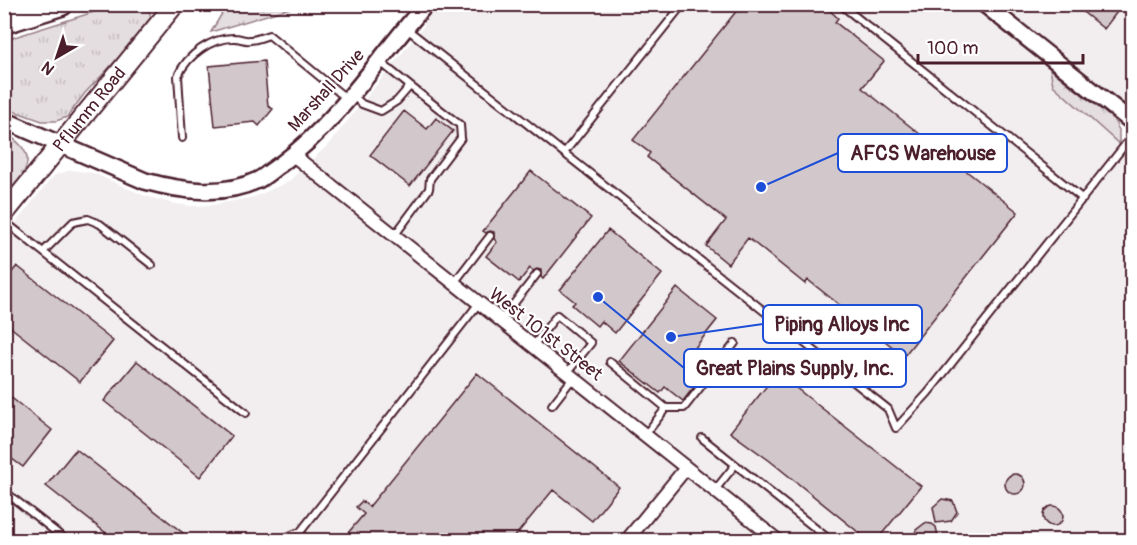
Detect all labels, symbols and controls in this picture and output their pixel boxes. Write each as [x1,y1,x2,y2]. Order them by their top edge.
north arrow [27,27,87,87]
scale bar [918,27,1083,65]
text: 100 m [927,37,979,60]
street label: Marshall Drive [283,44,370,136]
text: N [38,57,59,79]
street label: Pflumm Road [48,62,131,157]
callout: AFCS Warehouse [838,134,1007,172]
text: AFCS Warehouse [850,141,997,166]
street label: West 101st Street [484,283,608,386]
callout: Piping Alloys Inc [763,305,922,343]
text: Piping Alloys Inc [774,312,910,337]
callout: Great Plains Supply, Inc. [684,349,906,387]
text: Great Plains Supply, Inc. [696,356,894,381]

